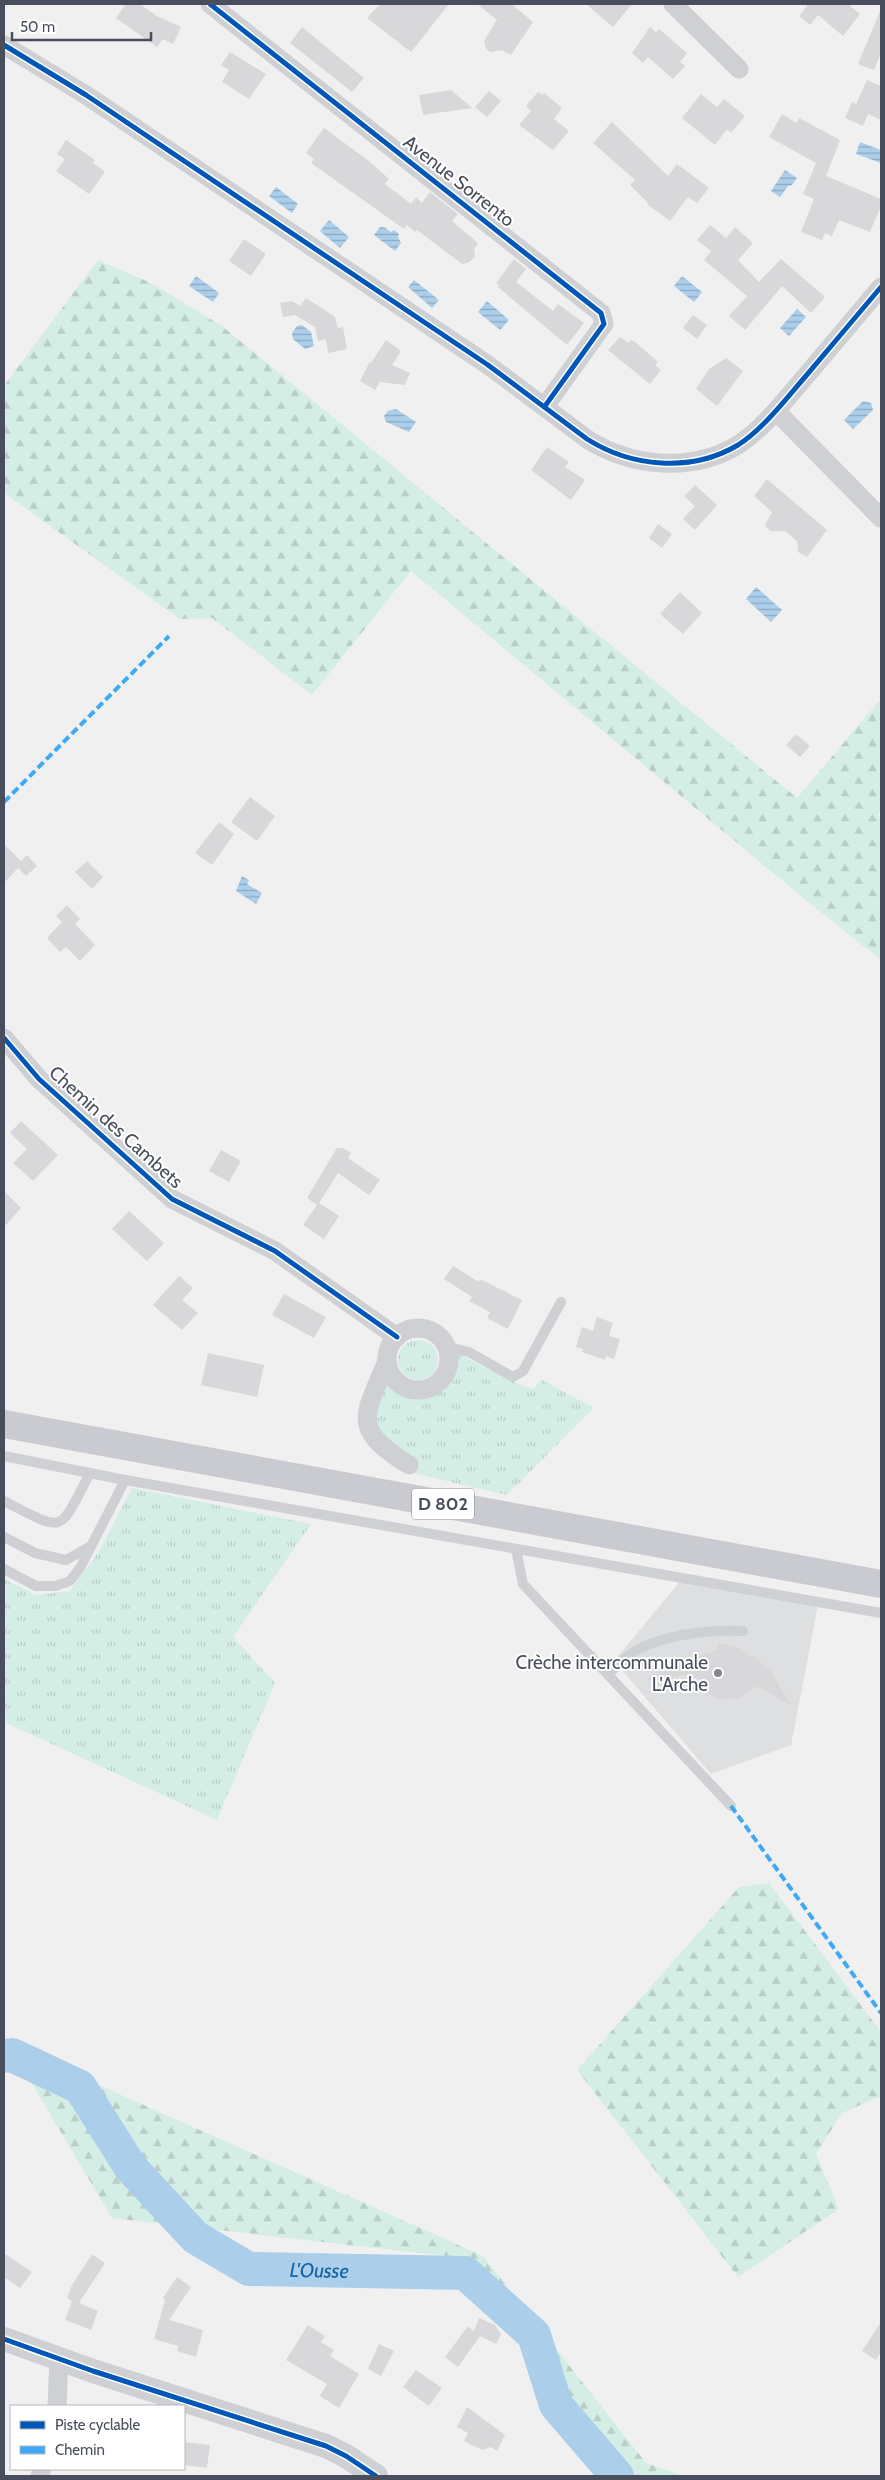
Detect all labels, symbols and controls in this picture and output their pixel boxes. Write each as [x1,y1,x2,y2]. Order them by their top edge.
scale bar [12,10,151,42]
text: 50 m [20,18,55,36]
street label: Avenue Sorrento [399,130,519,232]
street label: Chemin des Cambets [44,1061,188,1193]
road number: D 802 [412,1488,474,1520]
place label: Crèche intercommunale L'Arche [516,1651,708,1696]
marker: Crèche intercommunale L'Arche [712,1667,724,1679]
water label: L'Ousse [289,2258,349,2283]
legend [10,2405,185,2470]
text: Piste cyclable [55,2416,141,2434]
text: Chemin [55,2441,105,2459]

